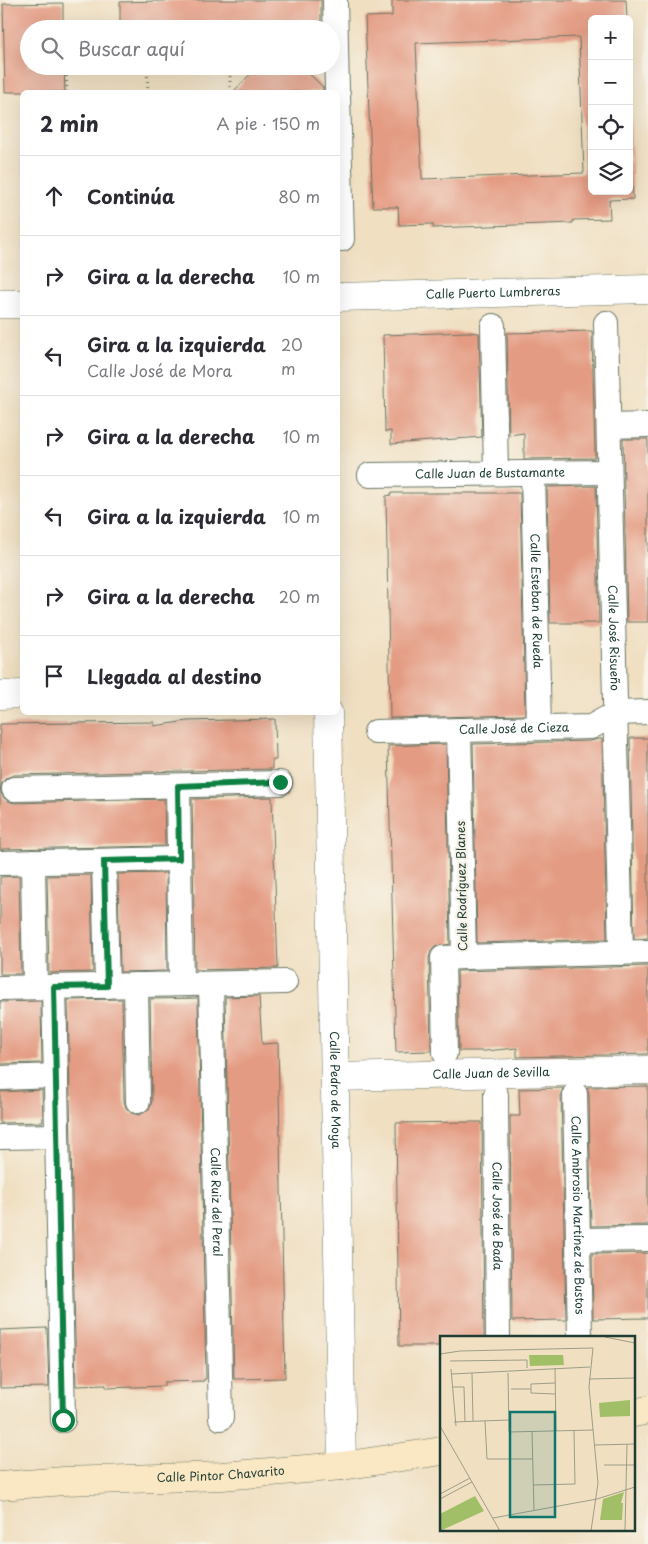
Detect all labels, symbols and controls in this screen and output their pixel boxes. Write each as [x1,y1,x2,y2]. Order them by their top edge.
map controls [588,15,633,195]
button: + [588,15,633,60]
search box [20,20,340,75]
icon: search [38,34,66,62]
text: Buscar aquí [78,34,185,62]
button: − [588,60,633,105]
button: locate [588,105,633,150]
text: 2 min [40,107,99,139]
text: A pie · 150 m [217,111,320,135]
button: layers [588,150,633,195]
icon: ahead [40,182,68,210]
text: Continúa [87,182,175,210]
text: 80 m [278,184,320,208]
icon: right [40,262,68,290]
text: Gira a la derecha [87,262,255,290]
text: 10 m [283,264,320,288]
street label: Calle Puerto Lumbreras [425,281,561,303]
text: Gira a la izquierda [87,330,266,358]
text: 20 m [281,332,303,380]
icon: left [40,342,68,370]
text: Calle José de Mora [87,358,232,382]
icon: right [40,422,68,450]
text: Gira a la derecha [87,422,255,450]
text: 10 m [283,424,320,448]
street label: Calle Juan de Bustamante [415,463,566,482]
icon: left [40,502,68,530]
text: Gira a la izquierda [87,502,266,530]
text: 10 m [283,504,320,528]
street label: Calle Esteban de Rueda [526,533,548,669]
icon: right [40,582,68,610]
text: Gira a la derecha [87,582,255,610]
text: 20 m [279,584,320,608]
street label: Calle José Risueño [604,585,625,691]
icon: arrive [40,662,68,690]
text: Llegada al destino [87,662,261,690]
street label: Calle José de Cieza [459,718,570,738]
route end [269,771,292,794]
street label: Calle Rodríguez Blanes [451,820,471,951]
street label: Calle Pedro de Moya [326,1031,346,1149]
street label: Calle Juan de Sevilla [432,1062,550,1083]
street label: Calle Ambrosio Martínez de Bustos [567,1115,590,1315]
street label: Calle Ruiz del Peral [207,1147,227,1257]
street label: Calle José de Bada [489,1162,507,1271]
inset map [440,1336,636,1532]
route start [52,1409,75,1432]
street label: Calle Pintor Chavarito [156,1461,286,1486]

